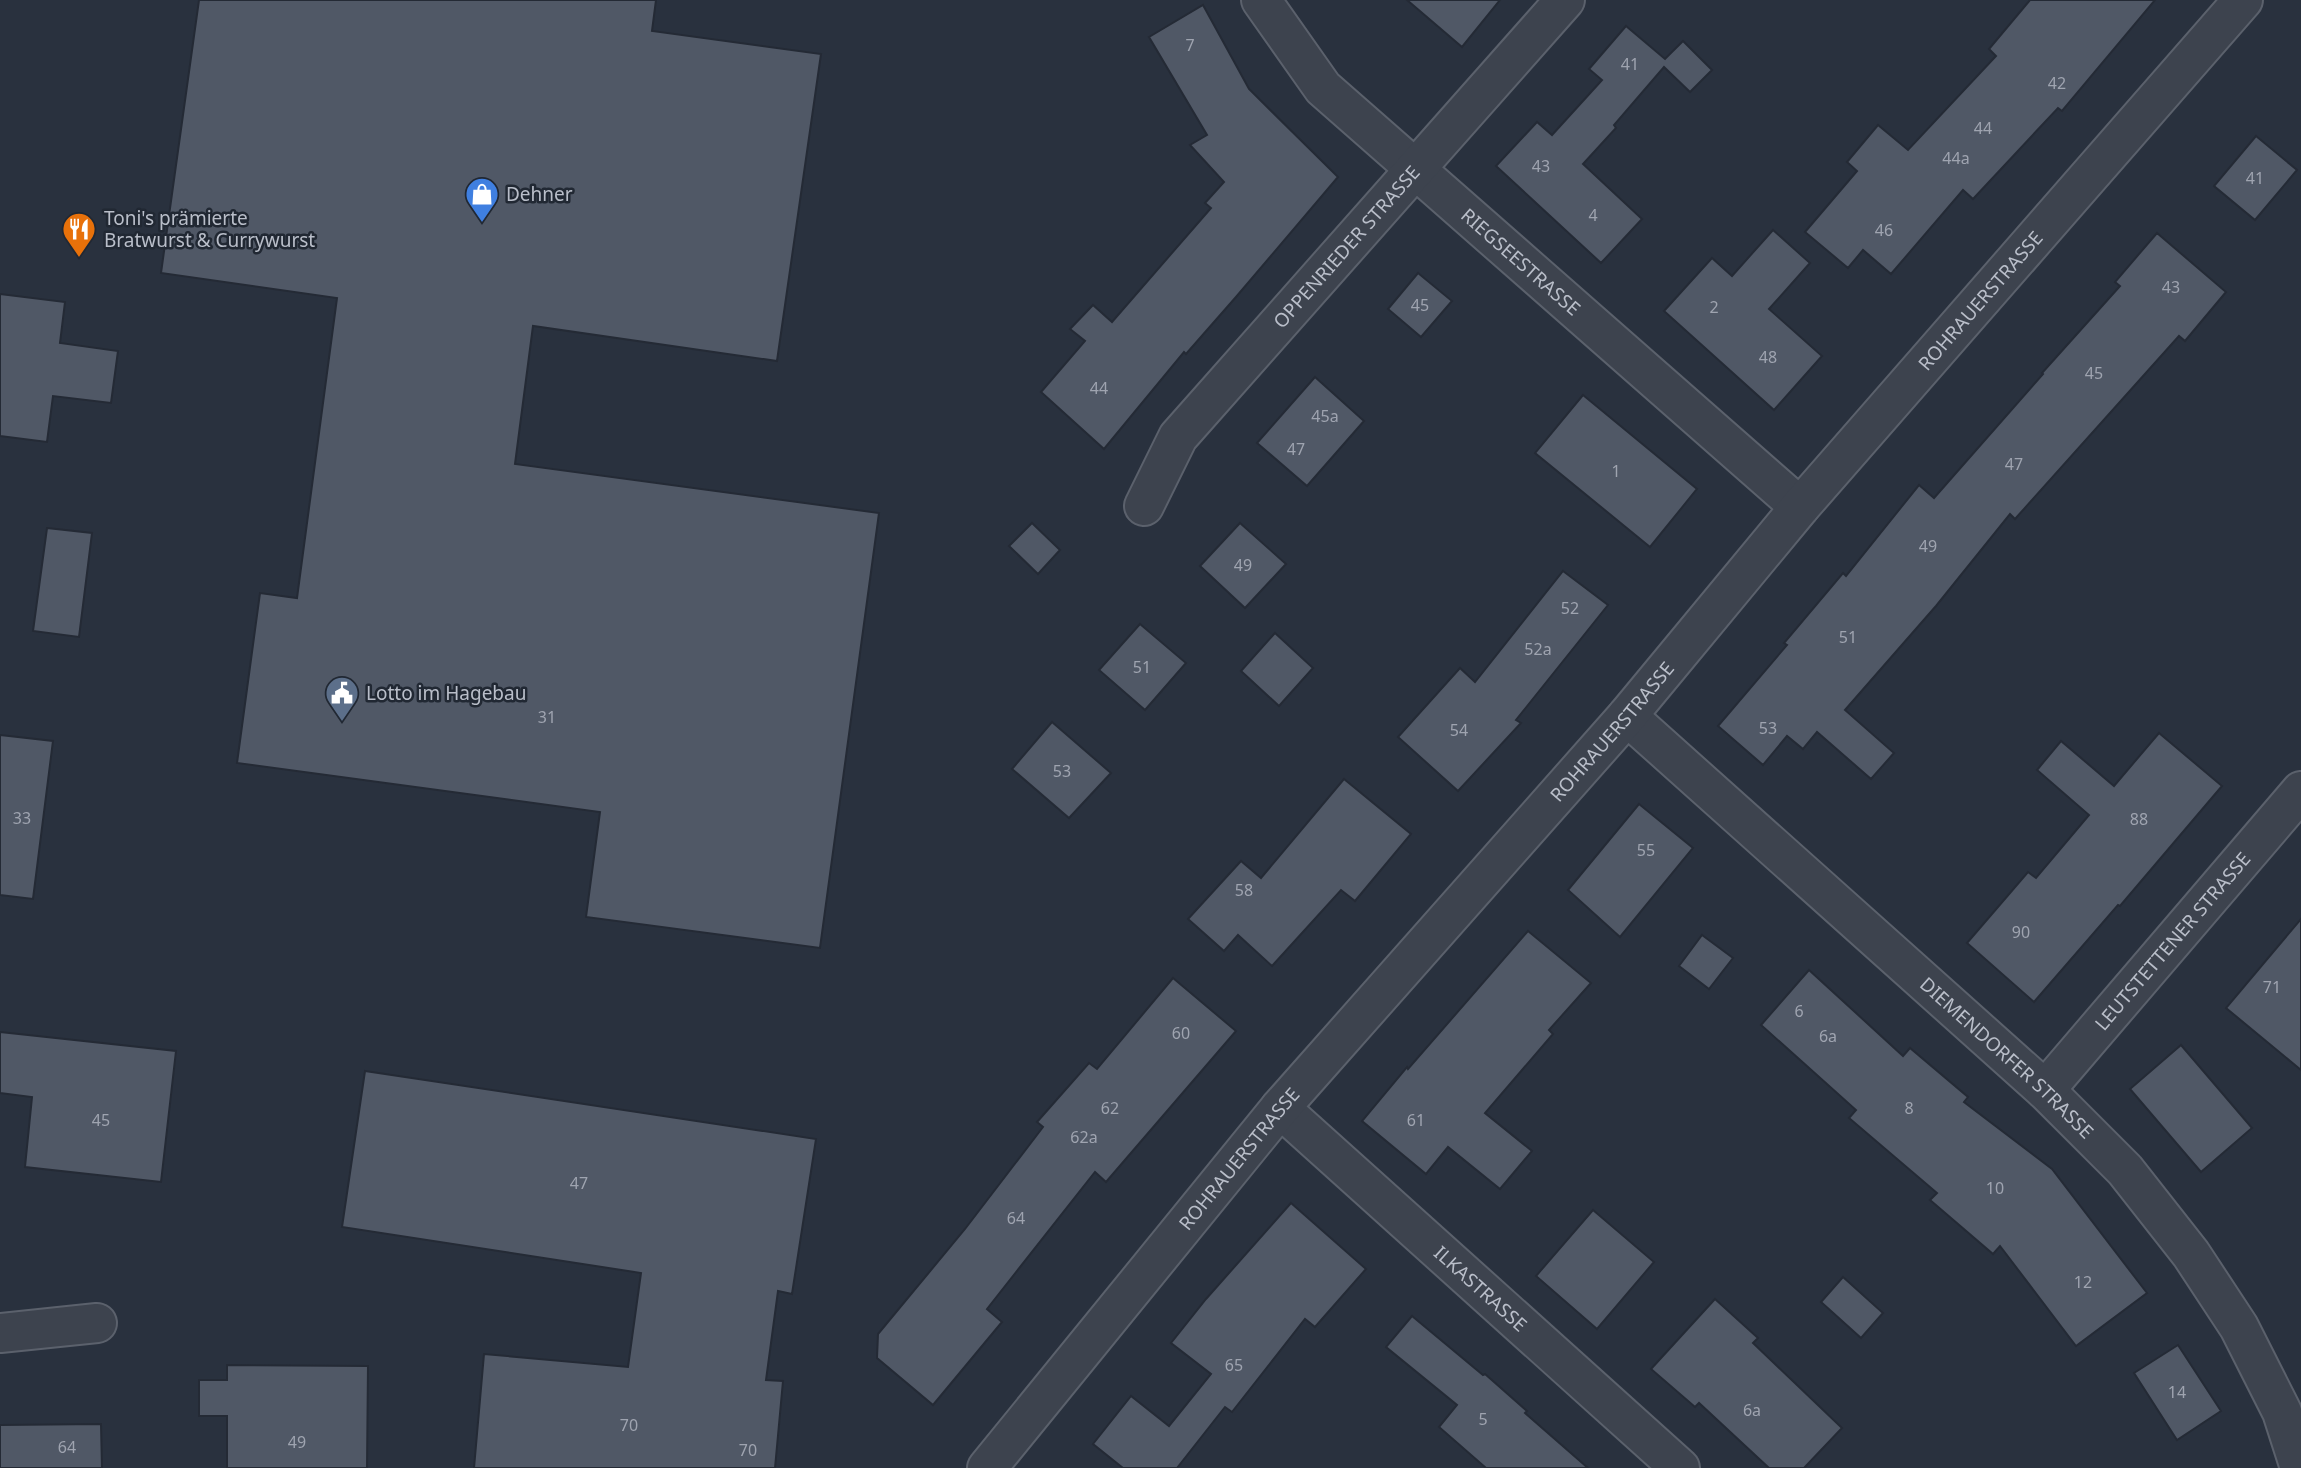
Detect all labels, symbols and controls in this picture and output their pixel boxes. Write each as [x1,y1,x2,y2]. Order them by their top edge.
house number: 7 [1185,34,1195,56]
house number: 41 [1621,53,1639,75]
house number: 42 [2048,72,2066,94]
house number: 44 [1974,117,1992,139]
house number: 44a [1942,147,1970,169]
house number: 43 [1532,155,1550,177]
street label: OPPENRIEDER STRASSE [1267,160,1426,334]
house number: 41 [2246,167,2264,189]
shop icon: Dehner [463,175,501,224]
place label: Dehner [506,181,573,207]
street label: RIEGSEESTRASSE [1456,202,1586,321]
house number: 4 [1588,204,1598,226]
place label: Toni's prämierte Bratwurst & Currywurst [104,205,315,253]
restaurant icon: Toni's prämierte Bratwurst & Currywurst [60,210,98,259]
house number: 46 [1875,219,1893,241]
street label: ROHRAUERSTRASSE [1912,225,2048,376]
house number: 43 [2162,276,2180,298]
house number: 45 [1411,294,1429,316]
house number: 2 [1709,296,1719,318]
house number: 48 [1759,346,1777,368]
house number: 45 [2085,362,2103,384]
house number: 44 [1090,377,1108,399]
house number: 45a [1311,405,1339,427]
house number: 47 [1287,438,1305,460]
house number: 47 [2005,453,2023,475]
house number: 1 [1611,460,1621,482]
house number: 49 [1919,535,1937,557]
house number: 49 [1234,554,1252,576]
house number: 52 [1561,597,1579,619]
house number: 51 [1839,626,1857,648]
house number: 52a [1524,638,1552,660]
house number: 51 [1133,656,1151,678]
street label: ROHRAUERSTRASSE [1544,656,1680,807]
public building icon: Lotto im Hagebau [323,674,361,723]
place label: Lotto im Hagebau [366,680,526,706]
house number: 31 [538,706,556,728]
house number: 53 [1759,717,1777,739]
house number: 54 [1450,719,1468,741]
house number: 53 [1053,760,1071,782]
house number: 33 [13,807,31,829]
house number: 88 [2130,808,2148,830]
house number: 55 [1637,839,1655,861]
street label: LEUTSTETTENER STRASSE [2089,846,2256,1036]
house number: 58 [1235,879,1253,901]
house number: 90 [2012,921,2030,943]
street label: DIEMENDORFER STRASSE [1914,971,2099,1144]
house number: 71 [2263,976,2281,998]
house number: 6 [1794,1000,1804,1022]
house number: 60 [1172,1022,1190,1044]
house number: 6a [1819,1025,1837,1047]
street label: ROHRAUERSTRASSE [1173,1082,1305,1236]
house number: 62 [1101,1097,1119,1119]
house number: 8 [1904,1097,1914,1119]
house number: 45 [92,1109,110,1131]
house number: 61 [1407,1109,1425,1131]
house number: 62a [1070,1126,1098,1148]
house number: 47 [570,1172,588,1194]
house number: 10 [1986,1177,2004,1199]
house number: 64 [1007,1207,1025,1229]
street label: ILKASTRASSE [1429,1240,1533,1337]
house number: 12 [2074,1271,2092,1293]
house number: 65 [1225,1354,1243,1376]
house number: 14 [2168,1381,2186,1403]
house number: 6a [1743,1399,1761,1421]
house number: 5 [1478,1408,1488,1430]
house number: 70 [620,1414,638,1436]
house number: 49 [288,1431,306,1453]
house number: 64 [58,1436,76,1458]
house number: 70 [739,1439,757,1461]

